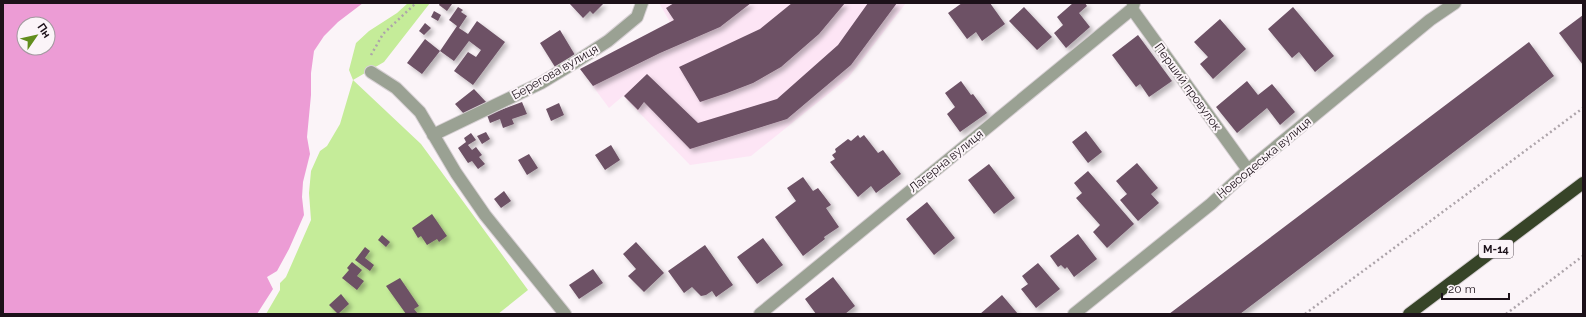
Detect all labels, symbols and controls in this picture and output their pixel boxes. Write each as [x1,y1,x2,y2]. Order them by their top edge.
north arrow [16,16,56,56]
text: Пн [34,21,53,40]
street label: Перший провулок [1152,41,1224,133]
street label: Берегова вулиця [509,42,601,102]
street label: Новоодеська вулиця [1214,114,1314,202]
street label: Лагерна вулиця [906,127,986,195]
road number: М-14 [1479,240,1513,258]
scale bar [1442,275,1509,301]
text: 20 m [1448,282,1476,296]

